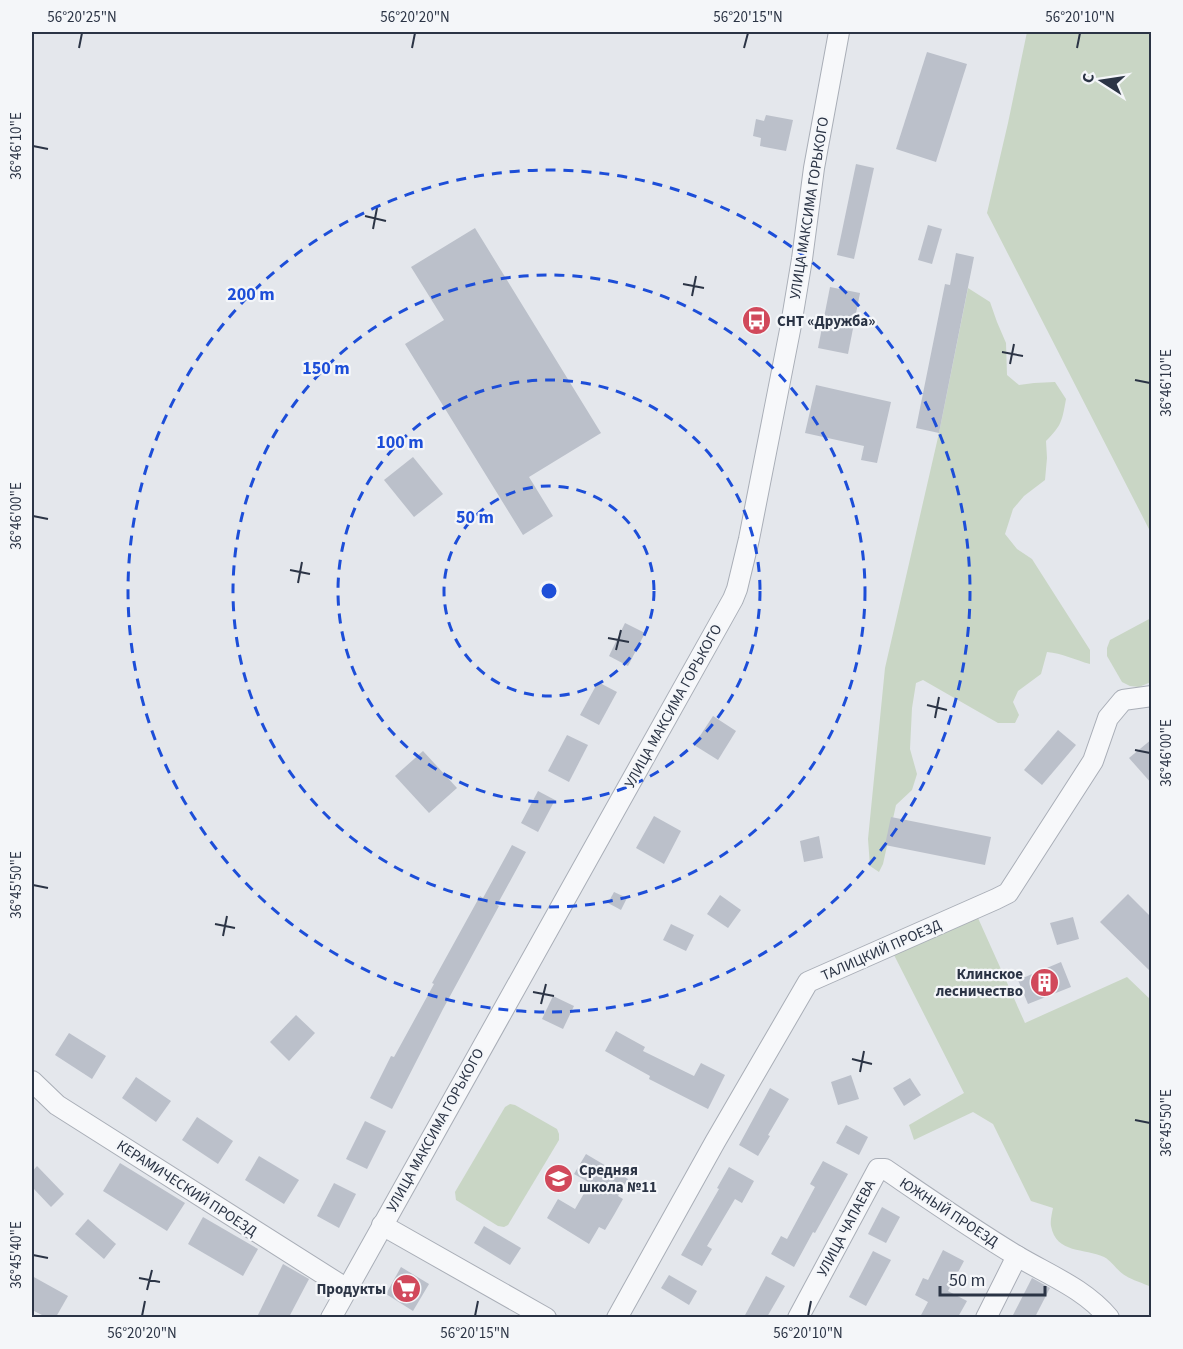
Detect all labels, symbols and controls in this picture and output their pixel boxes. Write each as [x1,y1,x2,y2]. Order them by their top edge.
text: 56°20'25"N [47,7,117,28]
text: 56°20'20"N [380,7,450,28]
text: 56°20'15"N [713,7,783,28]
text: 56°20'10"N [1045,7,1115,28]
north arrow [1072,51,1132,111]
text: С [1077,71,1100,85]
text: 36°46'10"E [6,112,27,180]
street label: УЛИЦА МАКСИМА ГОРЬКОГО [785,115,834,301]
text: 200 m [227,282,275,307]
bus stop icon: СНТ «Дружба» [740,305,772,337]
place label: СНТ «Дружба» [777,311,875,332]
text: 36°46'10"E [1156,349,1177,417]
text: 150 m [302,356,350,381]
text: 100 m [376,430,424,455]
text: 36°46'00"E [6,482,27,550]
text: 50 m [456,505,494,530]
centre of rings [539,581,559,601]
street label: УЛИЦА МАКСИМА ГОРЬКОГО [620,620,727,792]
text: 36°46'00"E [1156,719,1177,787]
text: 36°45'50"E [6,851,27,919]
street label: ТАЛИЦКИЙ ПРОЕЗД [818,914,945,986]
place label: Клинское лесничество [936,964,1023,1002]
building icon: Клинское лесничество [1028,967,1060,999]
street label: УЛИЦА МАКСИМА ГОРЬКОГО [382,1044,489,1216]
text: 36°45'50"E [1156,1089,1177,1157]
street label: КЕРАМИЧЕСКИЙ ПРОЕЗД [112,1135,261,1242]
place label: Средняя школа №11 [579,1160,657,1198]
school or university icon: Средняя школа №11 [542,1163,574,1195]
street label: ЮЖНЫЙ ПРОЕЗД [895,1173,1003,1252]
street label: УЛИЦА ЧАПАЕВА [812,1175,881,1280]
text: 36°45'40"E [6,1221,27,1289]
scale bar [940,1259,1045,1297]
text: 50 m [949,1268,985,1293]
supermarket icon: Продукты [391,1273,423,1305]
place label: Продукты [316,1279,386,1300]
text: 56°20'20"N [107,1323,177,1344]
text: 56°20'15"N [440,1323,510,1344]
text: 56°20'10"N [773,1323,843,1344]

